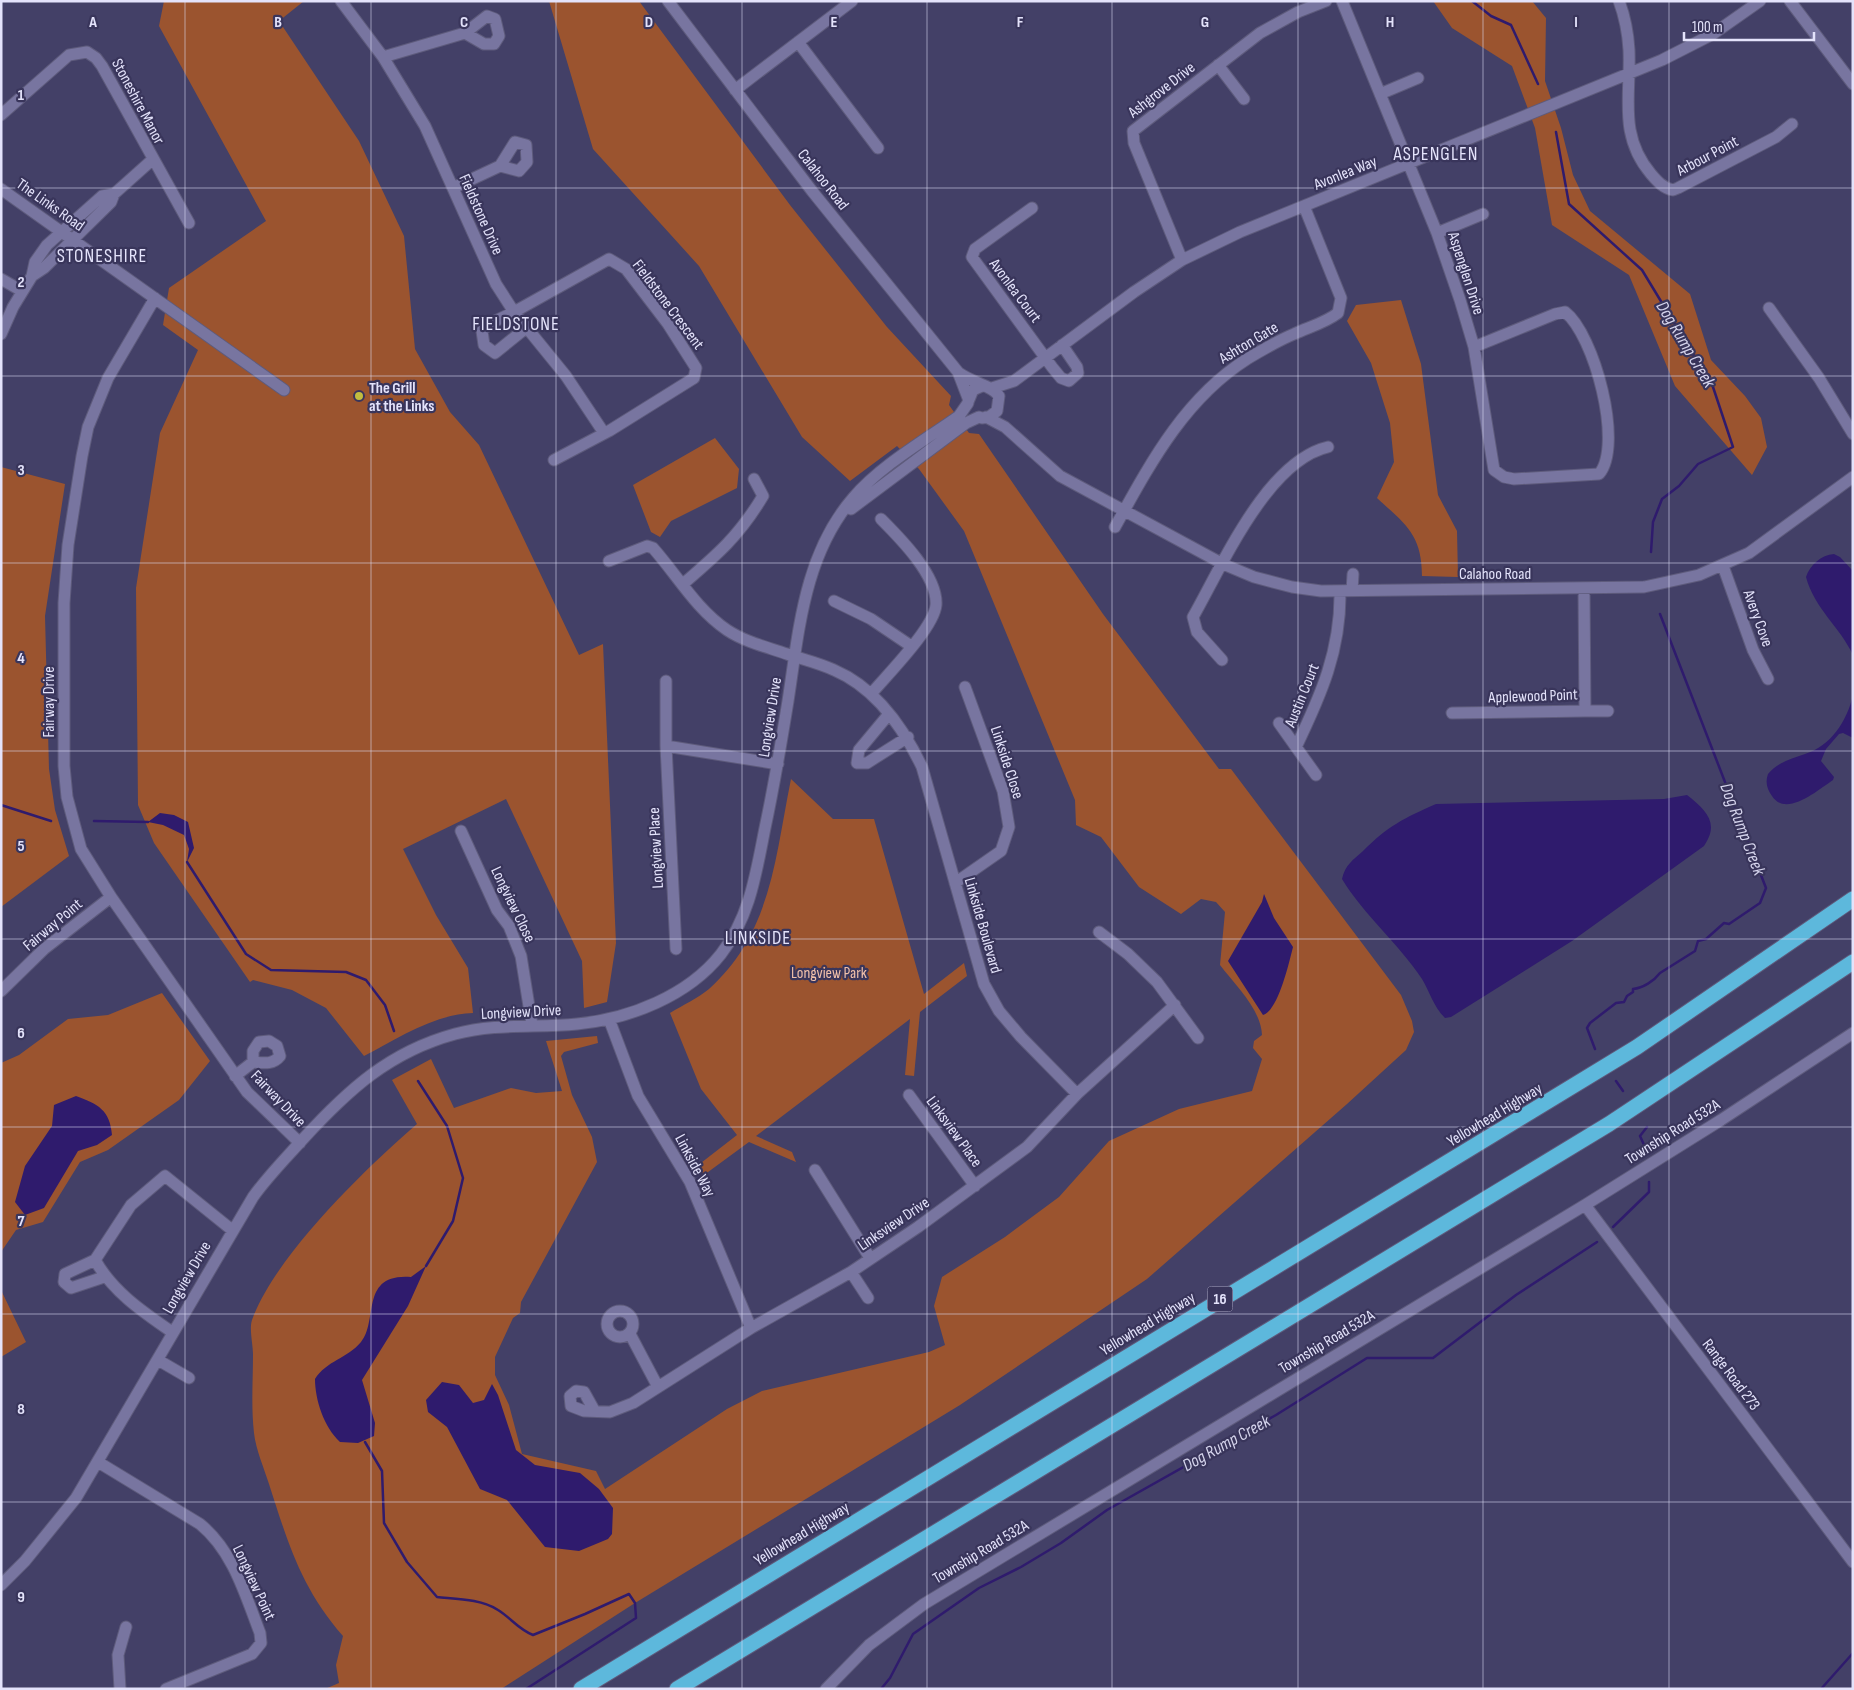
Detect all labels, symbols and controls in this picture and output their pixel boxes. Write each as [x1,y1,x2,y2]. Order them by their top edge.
scale bar [1684,10,1814,42]
text: A [88,13,97,32]
text: B [274,13,282,32]
text: C [460,13,468,32]
text: D [645,13,653,32]
text: E [831,13,838,32]
text: F [1017,13,1024,32]
text: G [1201,13,1209,32]
text: H [1386,13,1394,32]
text: I [1574,13,1578,32]
text: 100 m [1692,18,1723,37]
street label: Stoneshire Manor [107,56,168,148]
street label: Ashgrove Drive [1124,58,1199,123]
text: 1 [18,86,25,105]
street label: Arbour Point [1673,132,1742,181]
district label: ASPENGLEN [1393,143,1478,166]
street label: Calahoo Road [793,146,853,214]
street label: Avonlea Way [1310,152,1380,195]
street label: Fieldstone Drive [454,171,507,258]
street label: The Links Road [12,175,88,236]
street label: Aspenglen Drive [1443,229,1488,317]
district label: STONESHIRE [57,245,147,268]
street label: Avonlea Court [984,254,1045,327]
street label: Fieldstone Crescent [628,256,708,353]
text: 2 [17,273,25,292]
water label: Dog Rump Creek [1652,297,1720,392]
district label: FIELDSTONE [472,313,560,336]
street label: Ashton Gate [1215,318,1282,369]
place label: The Grill at the Links [369,379,434,416]
marker: The Grill at the Links [353,390,365,402]
text: 3 [17,461,25,480]
street label: Calahoo Road [1459,565,1531,584]
street label: Avery Cove [1738,587,1777,650]
text: 4 [17,649,25,668]
street label: Austin Court [1281,661,1324,731]
street label: Fairway Drive [40,666,59,738]
street label: Longview Drive [755,676,786,758]
street label: Applewood Point [1487,685,1578,708]
street label: Linkside Close [986,724,1027,801]
water label: Dog Rump Creek [1715,780,1770,879]
street label: Longview Place [645,807,668,889]
text: 5 [17,837,25,856]
street label: Longview Close [486,864,539,946]
street label: Linkside Boulevard [960,875,1005,976]
street label: Fairway Point [19,895,87,955]
district label: LINKSIDE [725,927,791,950]
park label: Longview Park [791,964,867,983]
street label: Longview Drive [480,1001,562,1024]
text: 6 [17,1024,25,1043]
street label: Fairway Drive [246,1067,309,1131]
street label: Yellowhead Highway [1444,1079,1546,1151]
street label: Linksview Place [922,1093,986,1171]
street label: Township Road 532A [1622,1095,1724,1169]
street label: Linkside Way [670,1131,719,1200]
street label: Linksview Drive [854,1193,933,1255]
text: 7 [18,1212,25,1231]
street label: Longview Drive [159,1238,216,1317]
road number: 16 [1208,1286,1232,1312]
street label: Yellowhead Highway [1097,1288,1199,1360]
street label: Township Road 532A [1275,1306,1378,1378]
street label: Range Road 273 [1698,1335,1764,1414]
text: 8 [17,1400,25,1419]
water label: Dog Rump Creek [1179,1410,1275,1476]
street label: Yellowhead Highway [751,1498,853,1570]
street label: Township Road 532A [929,1516,1032,1588]
street label: Longview Point [228,1542,279,1623]
text: 9 [17,1588,25,1607]

